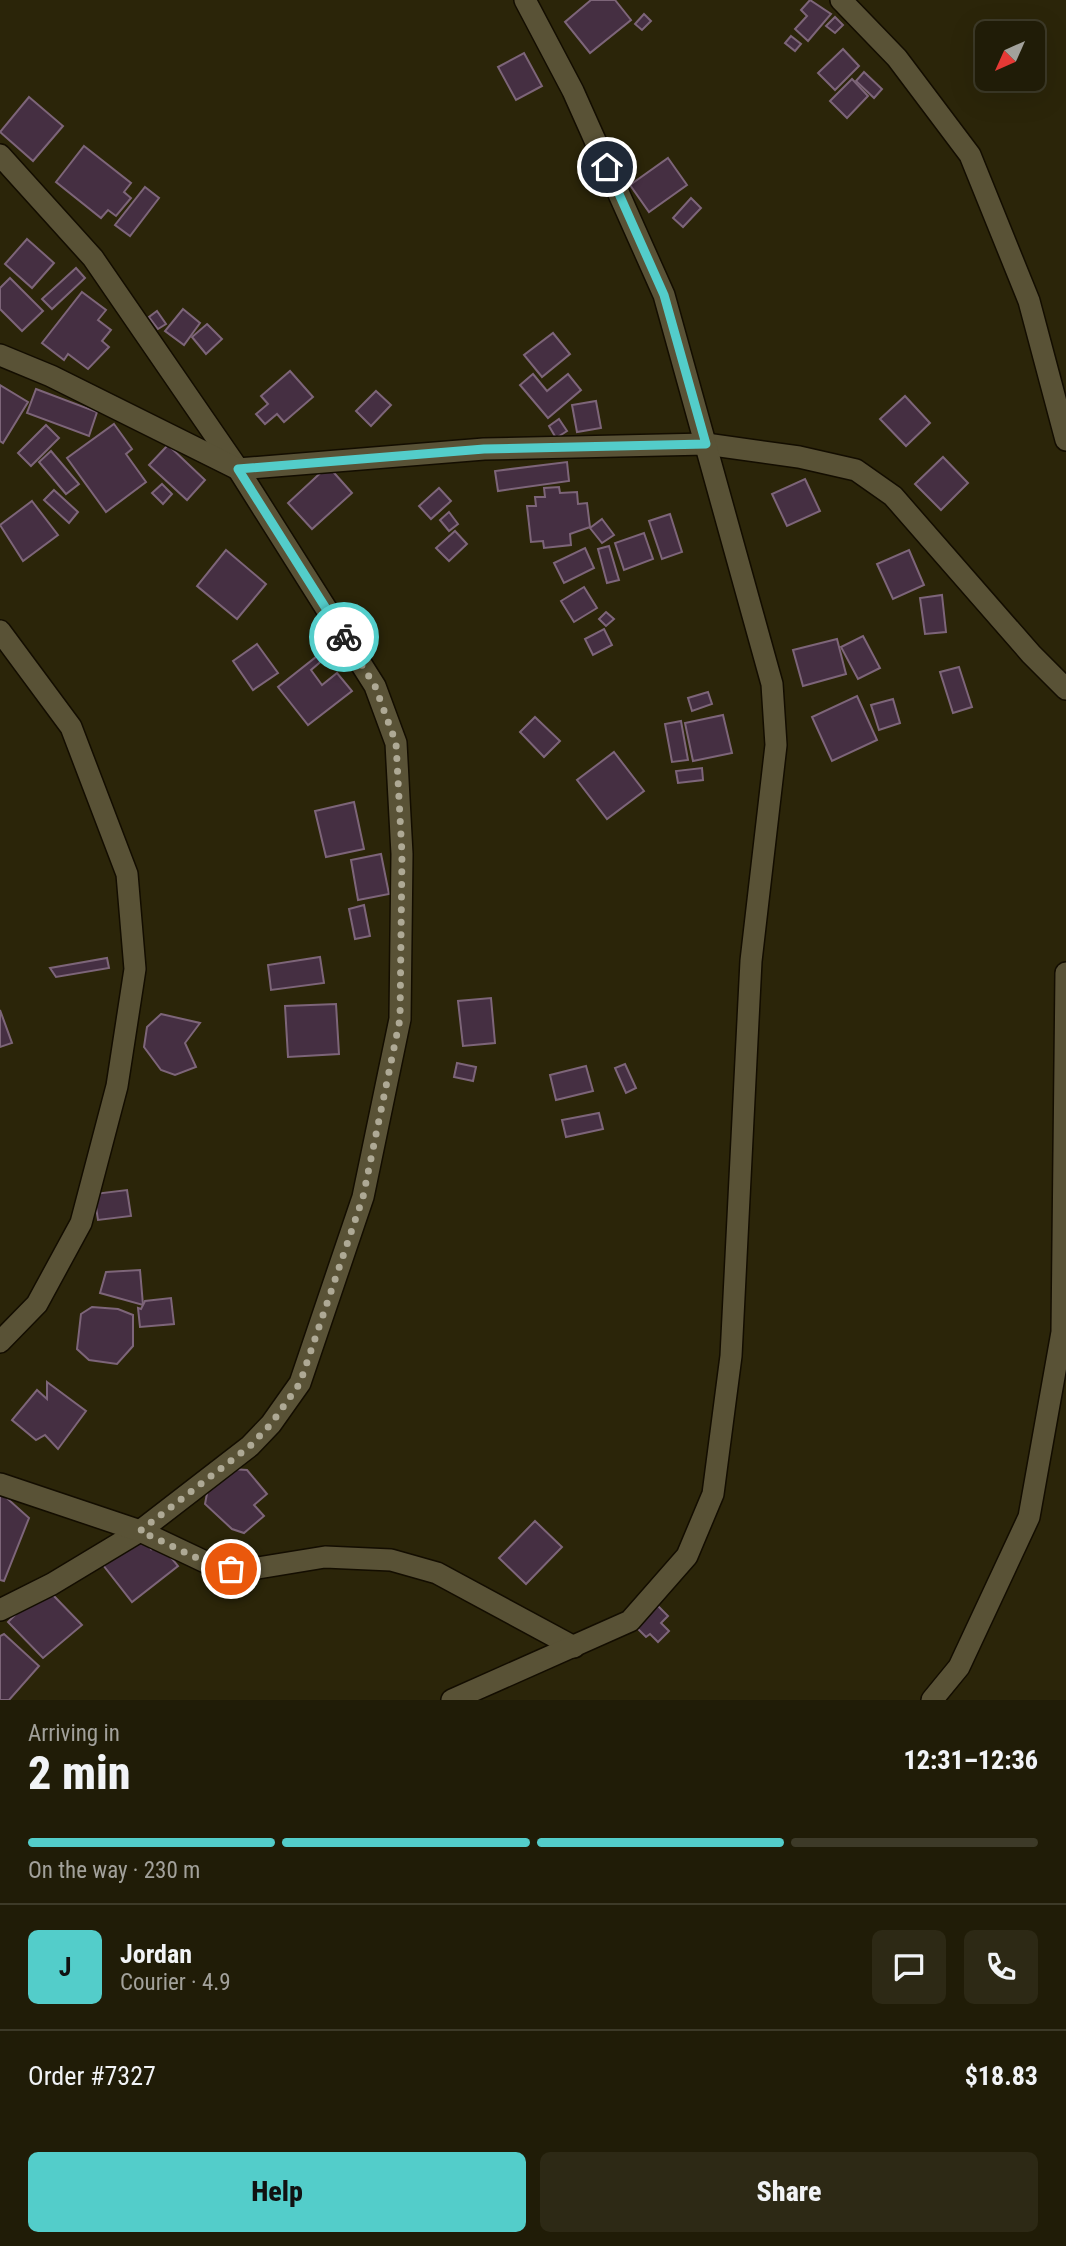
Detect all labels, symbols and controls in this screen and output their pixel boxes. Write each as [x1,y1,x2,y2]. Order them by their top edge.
north arrow [975,21,1045,91]
map controls [975,21,1045,91]
pin [577,137,637,197]
icon: home [588,148,626,186]
courier [309,602,379,672]
icon: bike [325,618,363,656]
pin [201,1539,261,1599]
icon: bag [212,1550,250,1588]
text: Arriving in [28,1720,120,1747]
text: 12:31–12:36 [904,1745,1038,1775]
text: 2 min [28,1746,131,1800]
text: On the way · 230 m [28,1857,200,1884]
button: chat [872,1930,946,2004]
button: phone [964,1930,1038,2004]
text: Jordan [120,1939,192,1969]
text: J [59,1952,71,1982]
text: Courier · 4.9 [120,1969,231,1996]
text: Order #7327 [28,2061,156,2091]
text: $18.83 [965,2061,1038,2091]
button: Help [28,2152,526,2232]
button: Share [540,2152,1038,2232]

